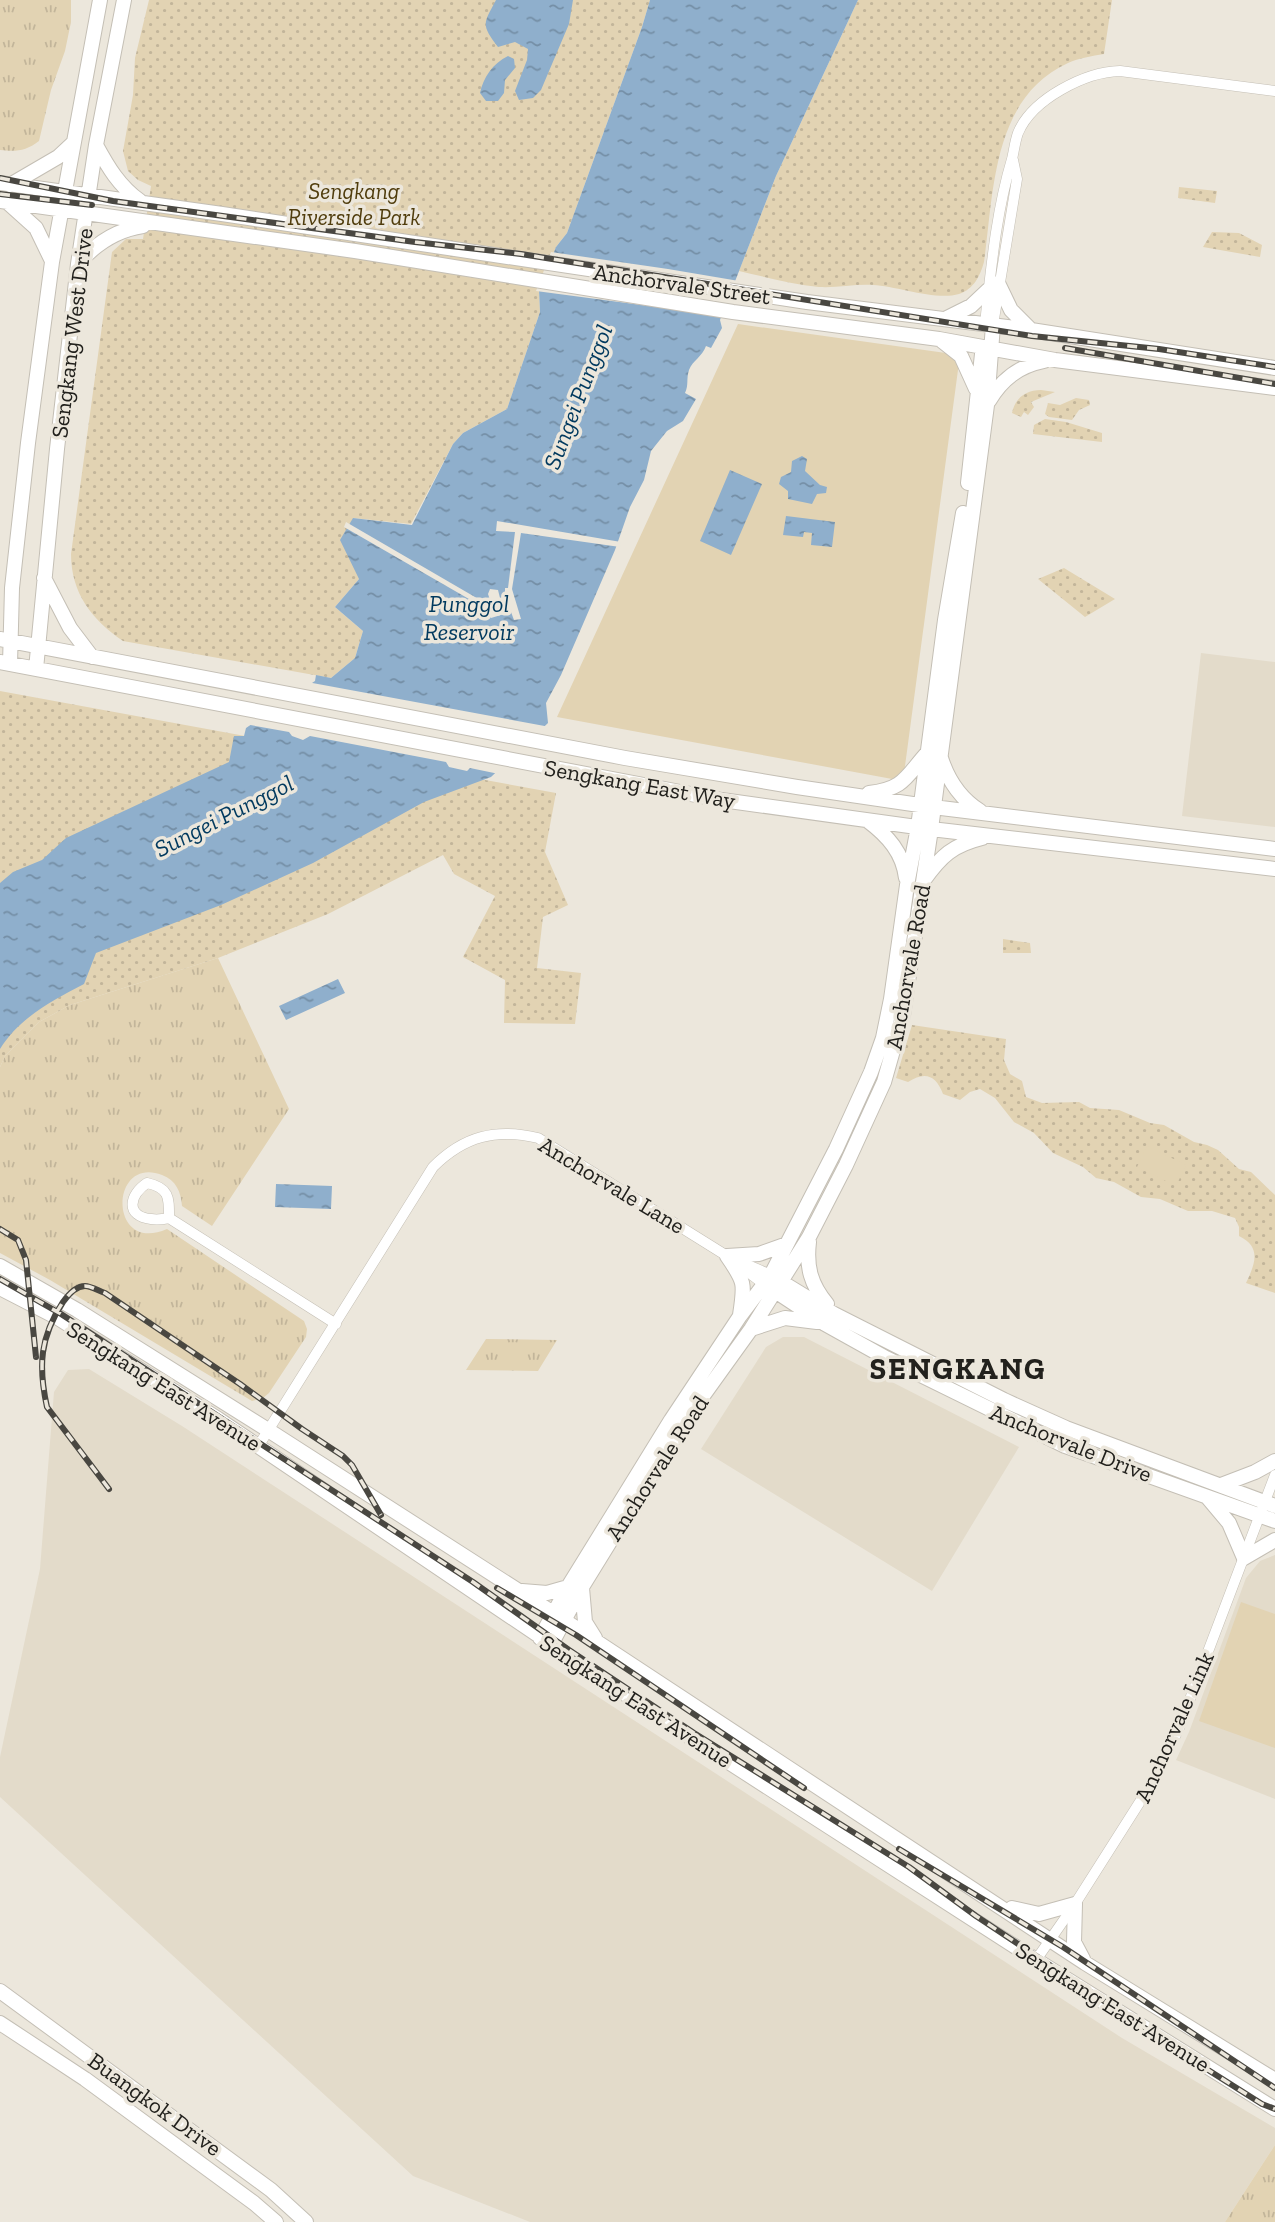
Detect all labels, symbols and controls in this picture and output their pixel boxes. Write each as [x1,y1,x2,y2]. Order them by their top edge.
park label: Sengkang Riverside Park [288,177,420,231]
street label: Sengkang West Drive [45,226,99,440]
street label: Anchorvale Street [592,258,773,310]
water label: Sungei Punggol [537,321,618,473]
water label: Punggol Reservoir [424,589,515,646]
street label: Sengkang East Way [542,753,738,815]
water label: Sungei Punggol [149,768,298,863]
street label: Anchorvale Road [880,882,936,1052]
street label: Anchorvale Lane [534,1130,690,1240]
street label: Sengkang East Avenue [62,1315,266,1457]
district label: SENGKANG [869,1351,1047,1387]
street label: Anchorvale Road [600,1390,715,1546]
street label: Anchorvale Drive [986,1398,1156,1488]
street label: Sengkang East Avenue [535,1628,737,1774]
street label: Anchorvale Link [1128,1647,1220,1807]
street label: Sengkang East Avenue [1011,1936,1215,2078]
street label: Buangkok Drive [83,2046,227,2162]

